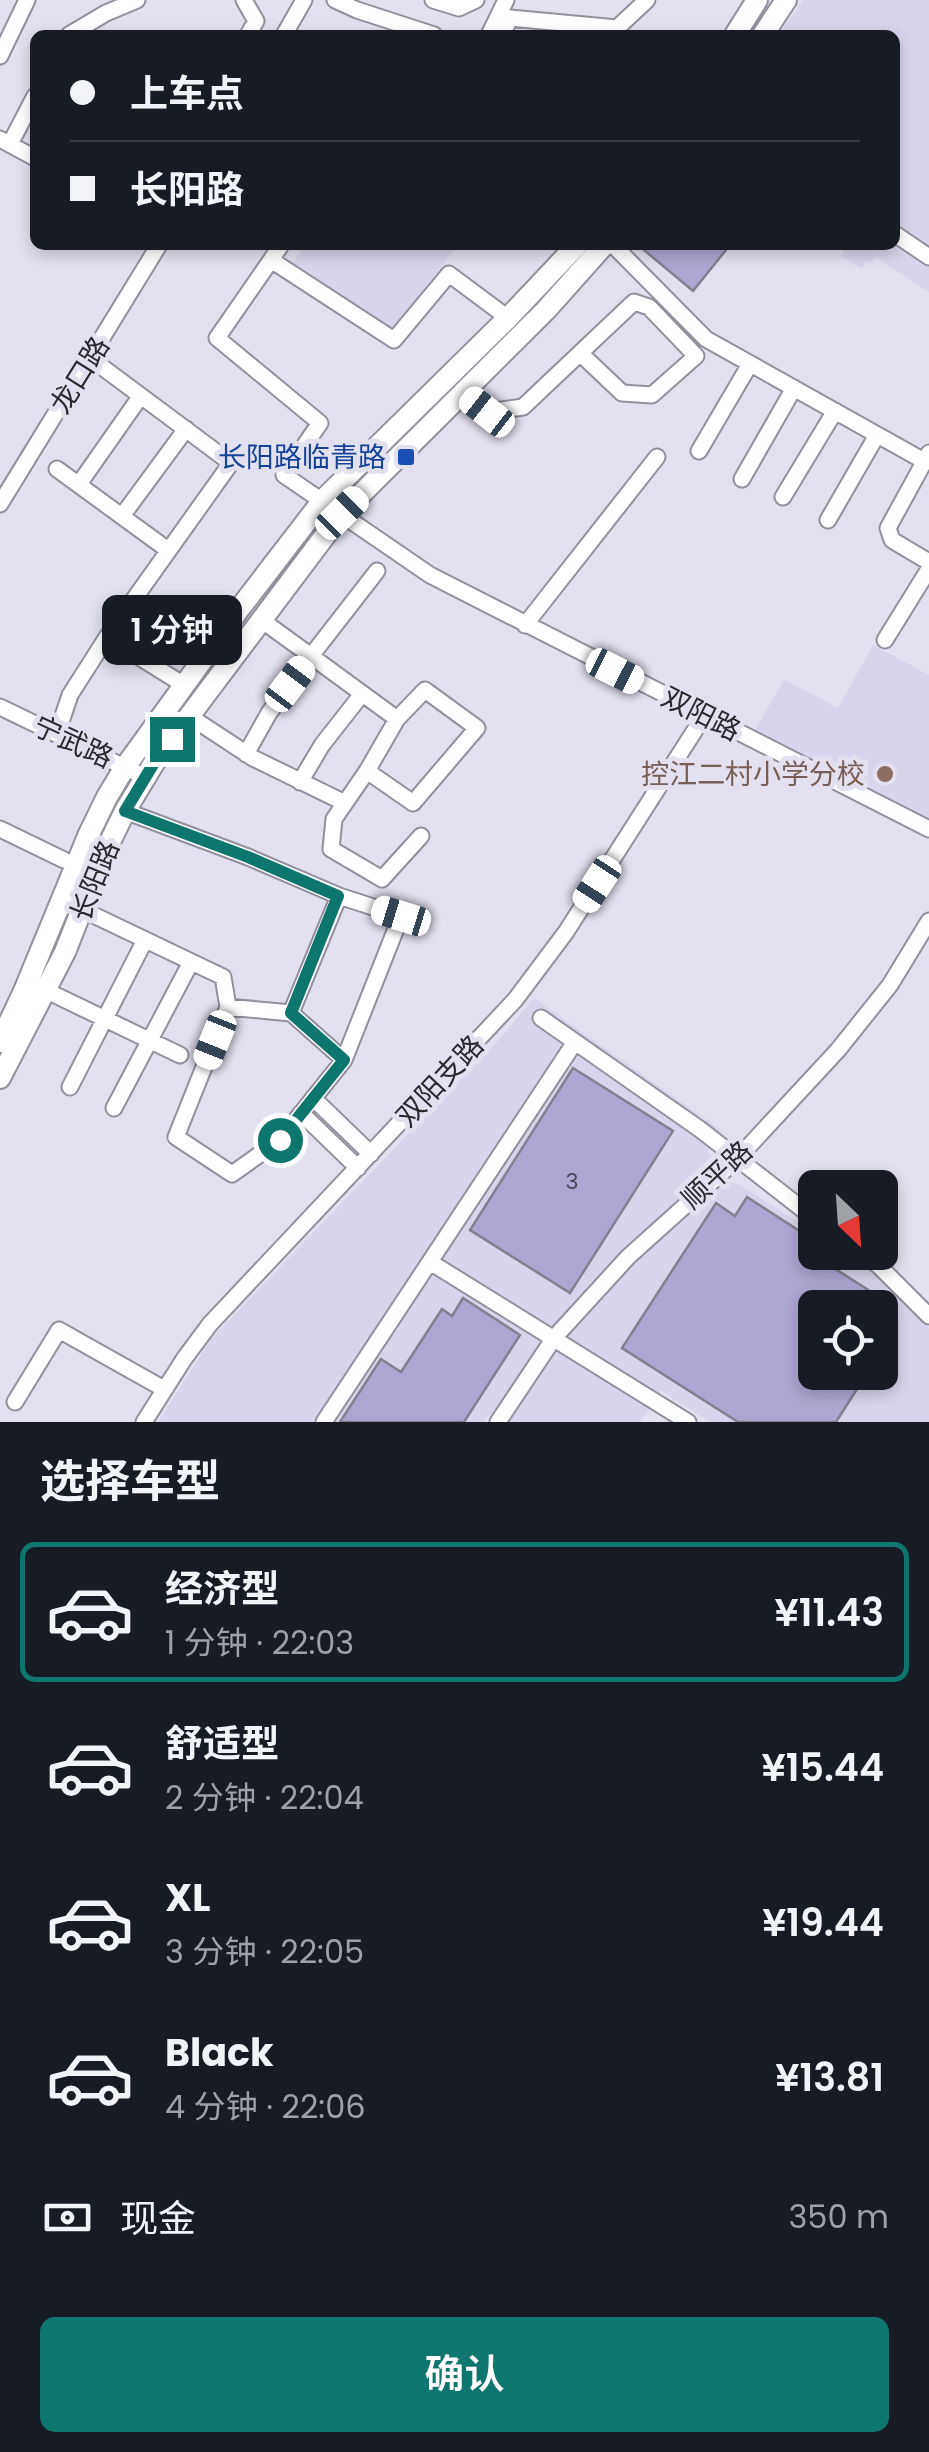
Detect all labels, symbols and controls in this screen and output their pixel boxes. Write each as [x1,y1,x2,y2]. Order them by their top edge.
text: 上车点 [130,67,244,120]
text: 长阳路 [130,163,244,216]
street label: 龙口路 [41,329,119,421]
car [454,382,520,442]
place label: 长阳路临青路 [218,438,386,477]
marker: 长阳路临青路 [395,446,417,468]
car [310,481,374,545]
callout: 1 分钟 [102,594,242,664]
text: 1 分钟 [130,607,214,652]
car [581,644,649,698]
car [260,651,320,717]
street label: 双阳路 [655,678,747,750]
street label: 宁武路 [27,707,119,777]
route end [150,717,195,762]
place label: 控江二村小学分校 [641,755,865,794]
marker: 控江二村小学分校 [874,763,896,785]
street label: 长阳路 [61,835,129,927]
car [568,851,626,917]
car [368,893,434,939]
car [190,1007,240,1073]
street label: 双阳支路 [388,1027,492,1135]
route start [258,1118,303,1163]
street label: 顺平路 [673,1132,761,1218]
house number: 3 [566,1166,578,1197]
north arrow [798,1170,898,1270]
map controls [798,1170,898,1390]
button: locate [798,1290,898,1390]
text: 选择车型 [40,1450,220,1513]
text: 经济型 [165,1562,279,1615]
icon: car [45,1567,135,1657]
text: ¥11.43 [775,1586,884,1639]
text: 1 分钟 · 22:03 [165,1620,354,1665]
text: 舒适型 [165,1717,279,1770]
icon: car [45,1722,135,1812]
text: ¥15.44 [761,1741,884,1794]
text: 2 分钟 · 22:04 [165,1775,364,1820]
text: XL [165,1871,210,1924]
icon: car [45,1877,135,1967]
text: ¥19.44 [762,1896,884,1949]
text: 3 分钟 · 22:05 [165,1929,364,1974]
text: Black [165,2026,274,2079]
icon: car [45,2032,135,2122]
text: ¥13.81 [775,2051,884,2104]
text: 4 分钟 · 22:06 [165,2084,366,2129]
icon: cash [40,2190,95,2245]
text: 现金 [120,2192,196,2245]
text: 350 m [788,2194,889,2239]
button: 确认 [40,2317,889,2432]

